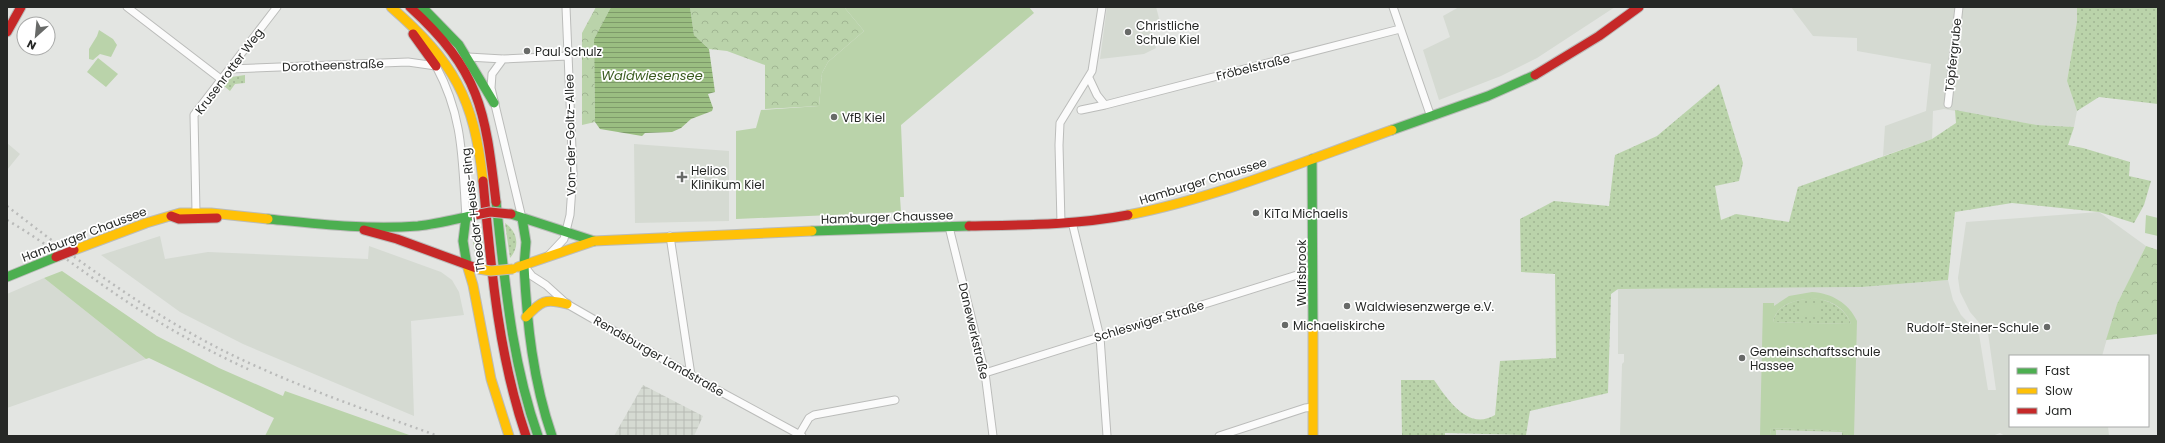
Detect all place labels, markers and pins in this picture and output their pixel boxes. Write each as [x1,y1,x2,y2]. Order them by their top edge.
place label: Christliche Schule Kiel [1136,17,1200,48]
marker: Christliche Schule Kiel [1123,27,1133,37]
place label: Paul Schulz [535,43,602,60]
marker: Paul Schulz [522,46,532,56]
place label: VfB Kiel [842,109,885,126]
marker: VfB Kiel [829,112,839,122]
place label: Helios Klinikum Kiel [691,162,765,193]
marker: Helios Klinikum Kiel [676,171,688,183]
place label: KiTa Michaelis [1264,205,1348,222]
marker: KiTa Michaelis [1251,208,1261,218]
place label: Waldwiesenzwerge e.V. [1355,298,1494,315]
marker: Waldwiesenzwerge e.V. [1342,301,1352,311]
place label: Michaeliskirche [1293,317,1385,334]
place label: Rudolf-Steiner-Schule [1907,319,2039,336]
marker: Michaeliskirche [1280,320,1290,330]
marker: Rudolf-Steiner-Schule [2042,322,2052,332]
place label: Gemeinschaftsschule Hassee [1750,343,1880,374]
marker: Gemeinschaftsschule Hassee [1737,353,1747,363]

